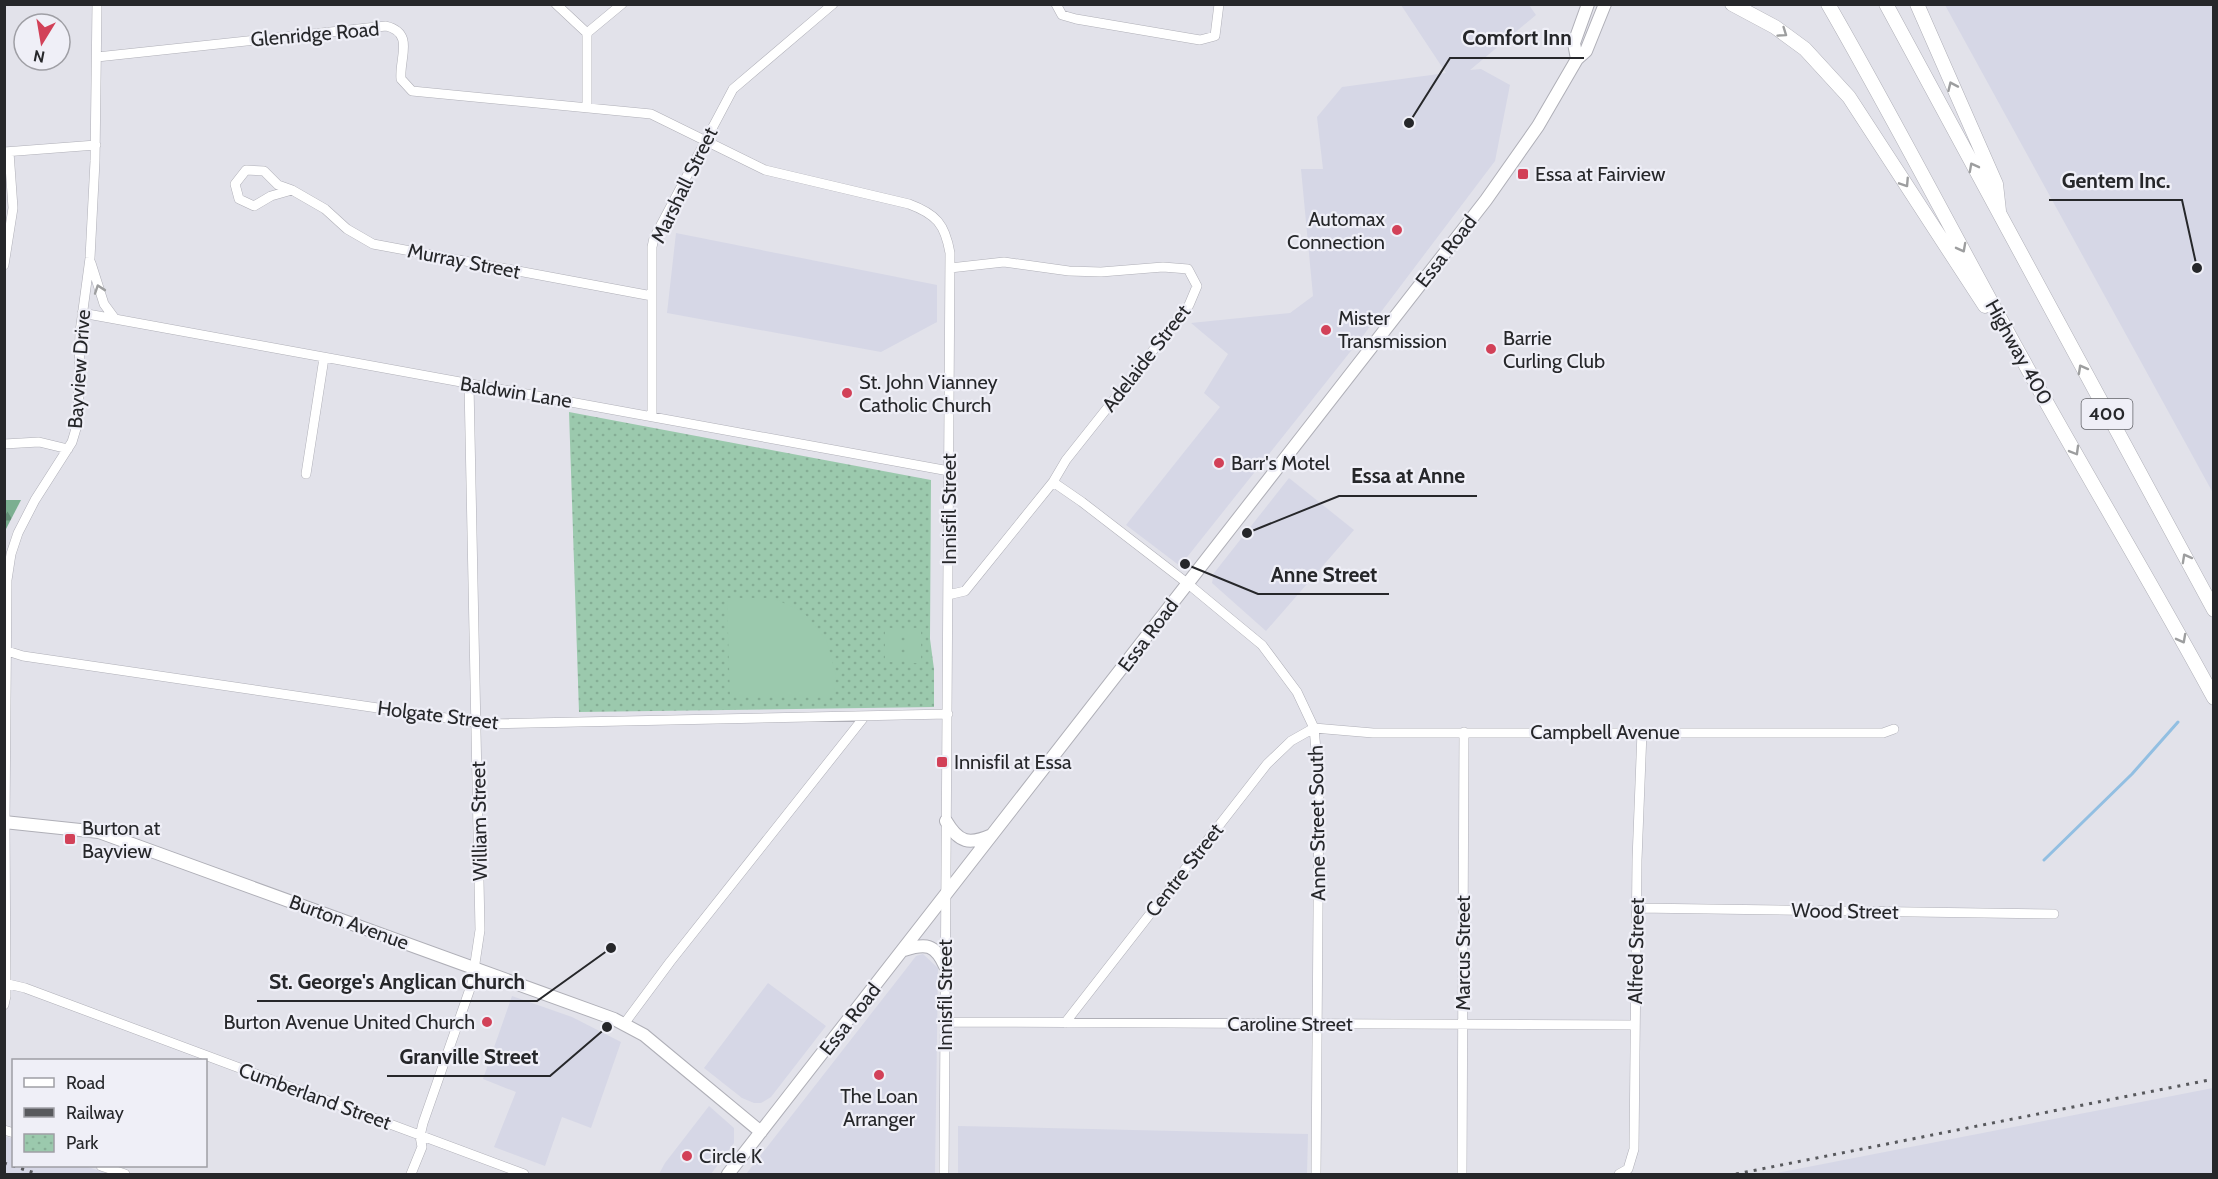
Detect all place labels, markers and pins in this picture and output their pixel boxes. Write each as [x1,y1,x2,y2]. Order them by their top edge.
callout: Comfort Inn [1450,19,1584,58]
callout: Gentem Inc. [2049,161,2182,200]
place label: Essa at Fairview [1535,162,1666,186]
marker: Essa at Fairview [1516,167,1530,181]
place label: Automax Connection [1287,207,1386,254]
marker: Automax Connection [1390,223,1404,237]
place label: Mister Transmission [1338,306,1447,353]
marker: Mister Transmission [1319,323,1333,337]
place label: Barrie Curling Club [1503,326,1605,373]
marker: Barrie Curling Club [1484,342,1498,356]
place label: St. John Vianney Catholic Church [859,370,998,417]
marker: St. John Vianney Catholic Church [840,386,854,400]
place label: Barr's Motel [1231,451,1330,475]
marker: Barr's Motel [1212,456,1226,470]
callout: Essa at Anne [1339,457,1477,496]
callout: Anne Street [1258,555,1389,594]
place label: Innisfil at Essa [954,750,1072,774]
marker: Innisfil at Essa [935,755,949,769]
place label: Burton at Bayview [82,816,160,863]
marker: Burton at Bayview [63,832,77,846]
callout: St. George's Anglican Church [257,962,537,1001]
place label: Burton Avenue United Church [223,1010,475,1034]
marker: Burton Avenue United Church [480,1015,494,1029]
callout: Granville Street [387,1037,550,1076]
marker: The Loan Arranger [872,1068,886,1082]
place label: The Loan Arranger [840,1084,918,1131]
place label: Circle K [699,1144,763,1168]
marker: Circle K [680,1149,694,1163]

